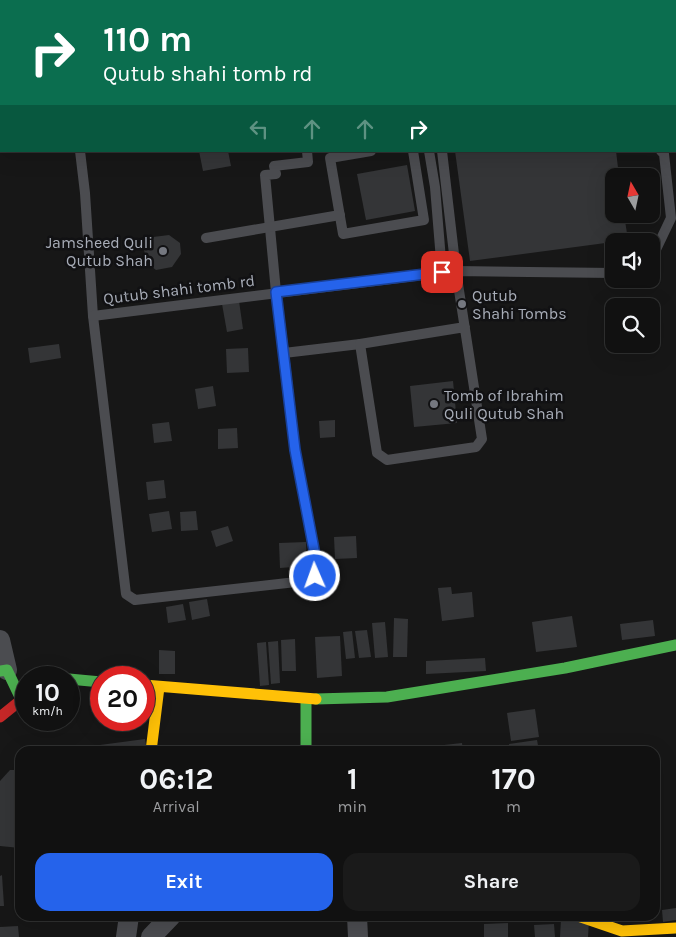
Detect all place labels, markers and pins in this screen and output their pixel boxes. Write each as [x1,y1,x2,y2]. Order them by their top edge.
place label: Jamsheed Quli Qutub Shah [46,233,153,270]
marker: Jamsheed Quli Qutub Shah [157,245,169,257]
pin [421,251,463,293]
place label: Qutub Shahi Tombs [472,286,567,323]
marker: Qutub Shahi Tombs [456,298,468,310]
place label: Tomb of Ibrahim Quli Qutub Shah [444,386,564,423]
marker: Tomb of Ibrahim Quli Qutub Shah [428,398,440,410]

